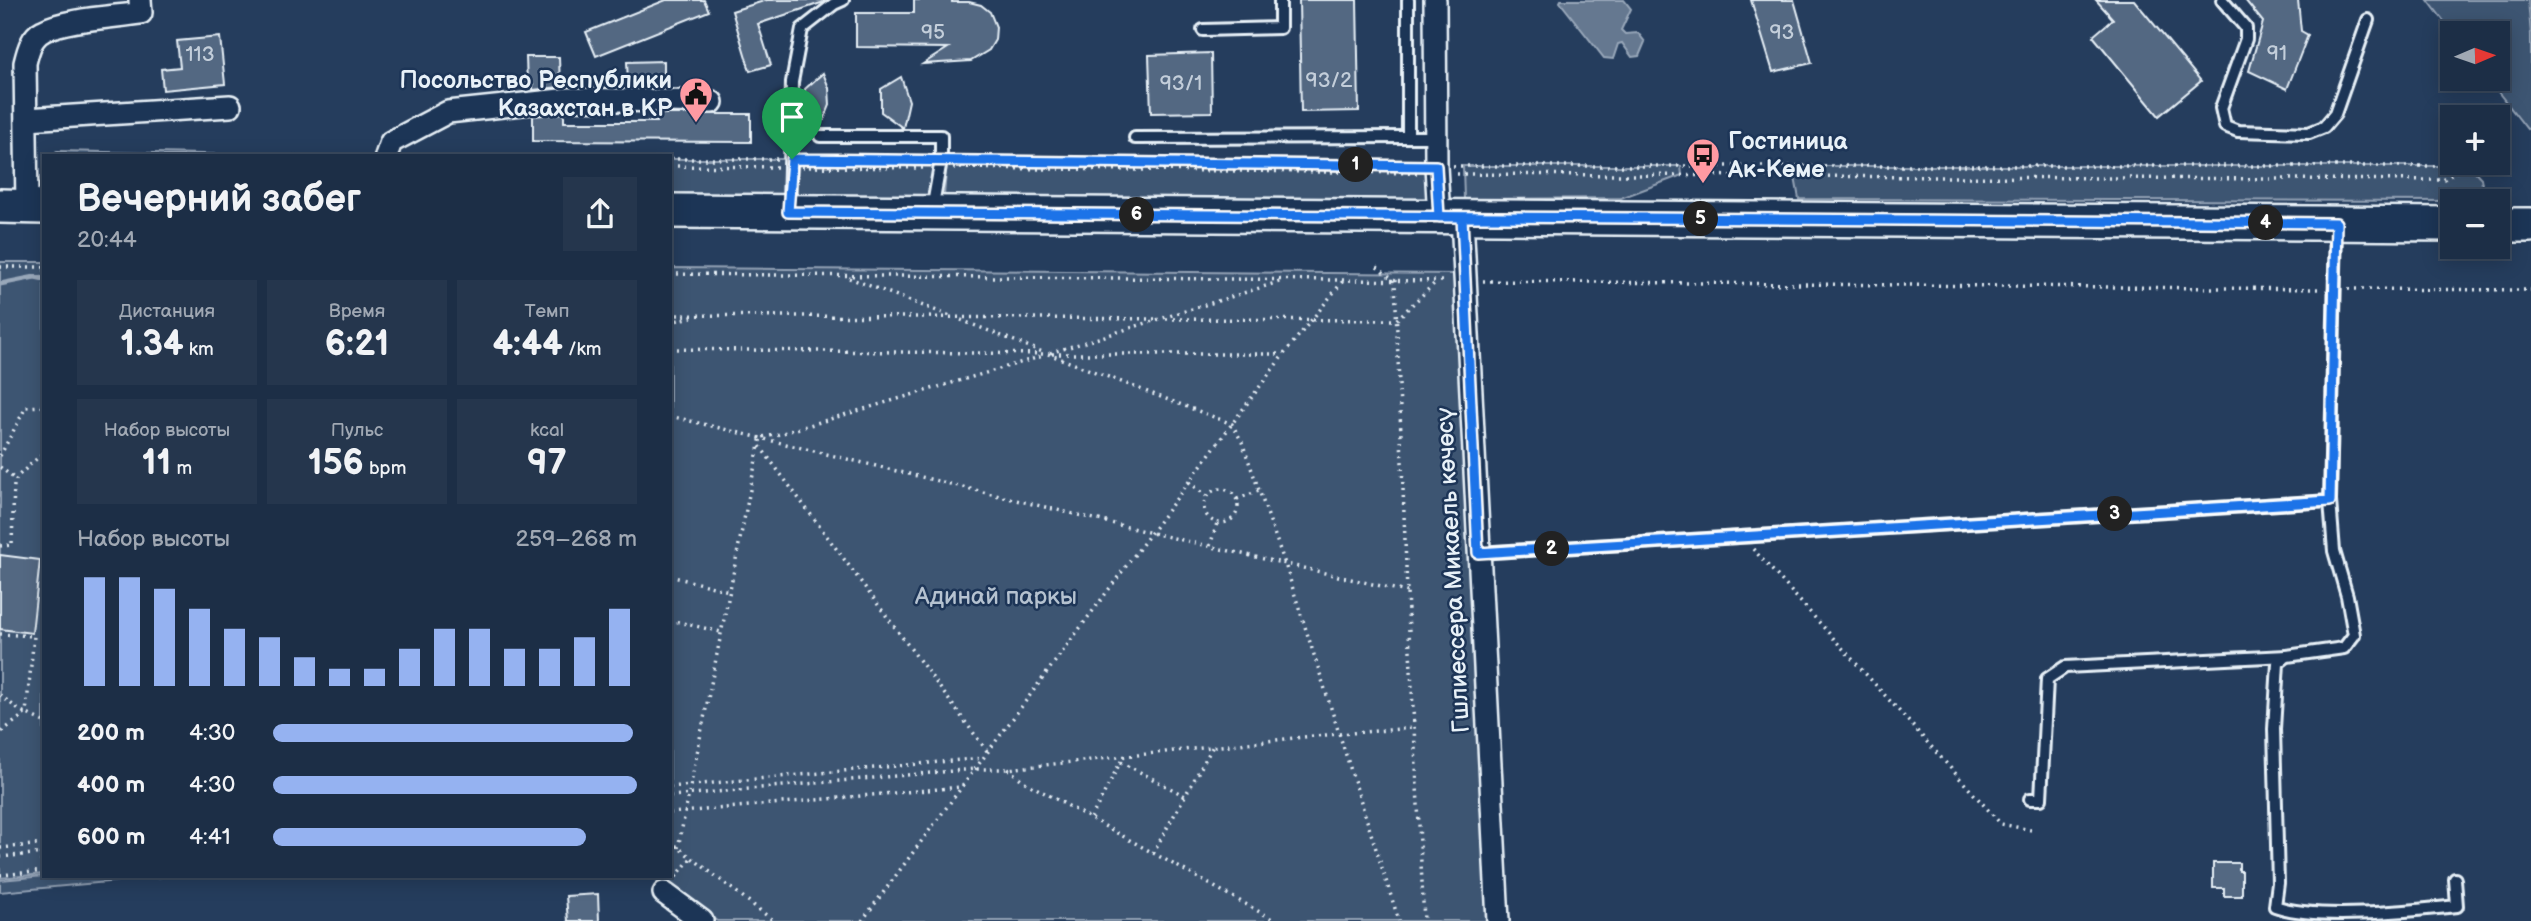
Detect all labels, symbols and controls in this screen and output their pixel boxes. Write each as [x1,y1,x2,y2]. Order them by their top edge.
house number: 95 [921,20,945,45]
house number: 93 [1769,20,1795,45]
north arrow [2440,21,2510,91]
map controls [2440,21,2510,259]
house number: 91 [2267,41,2287,66]
house number: 113 [185,42,215,67]
place label: Посольство Республики Казахстан в КР [400,66,673,123]
house number: 93/2 [1306,68,1353,93]
house number: 93/1 [1160,71,1202,96]
public building icon: Посольство Республики Казахстан в КР [677,75,715,124]
pin [762,87,822,159]
icon: arrive [773,98,811,136]
button: + [2440,105,2510,175]
place label: Гостиница Ак-Кеме [1727,127,1849,184]
bus stop icon: Гостиница Ак-Кеме [1684,136,1722,185]
pin: 1 [1338,148,1374,182]
text: 1 [1352,153,1360,176]
text: Вечерний забег [77,177,361,222]
button: share [563,177,637,251]
button: − [2440,189,2510,259]
pin: 6 [1120,198,1154,232]
pin: 5 [1684,202,1718,236]
text: 6 [1131,203,1142,226]
pin: 4 [2248,206,2284,241]
text: 5 [1695,207,1706,230]
text: 4 [2260,211,2271,234]
text: 20:44 [77,226,137,254]
text: Дистанция [119,300,215,323]
text: Время [329,300,385,323]
text: Темп [524,300,570,323]
text: 1.34 [120,323,184,366]
text: 6:21 [325,323,389,366]
text: 4:44 [493,323,563,366]
text: km [184,338,214,361]
text: /km [563,338,602,361]
street label: Гшлиессера Микаель көчөсү [1430,406,1476,734]
text: Набор высоты [104,419,230,442]
text: Пульс [331,419,383,442]
text: kcal [530,419,564,442]
text: 11 [142,442,171,485]
text: 156 [308,442,364,485]
text: 97 [527,442,567,485]
text: m [171,457,192,480]
text: bpm [364,457,406,480]
pin: 3 [2098,496,2132,532]
text: 3 [2109,502,2120,525]
text: Набор высоты [77,525,230,553]
text: 259–268 m [516,525,637,553]
pin: 2 [1534,532,1570,566]
text: 2 [1546,537,1557,560]
park label: Адинай паркы [914,582,1077,611]
text: 200 m [77,719,145,747]
text: 4:30 [189,719,235,747]
text: 400 m [77,771,145,799]
text: 4:30 [189,771,235,799]
text: 600 m [77,823,145,851]
text: 4:41 [189,823,231,851]

